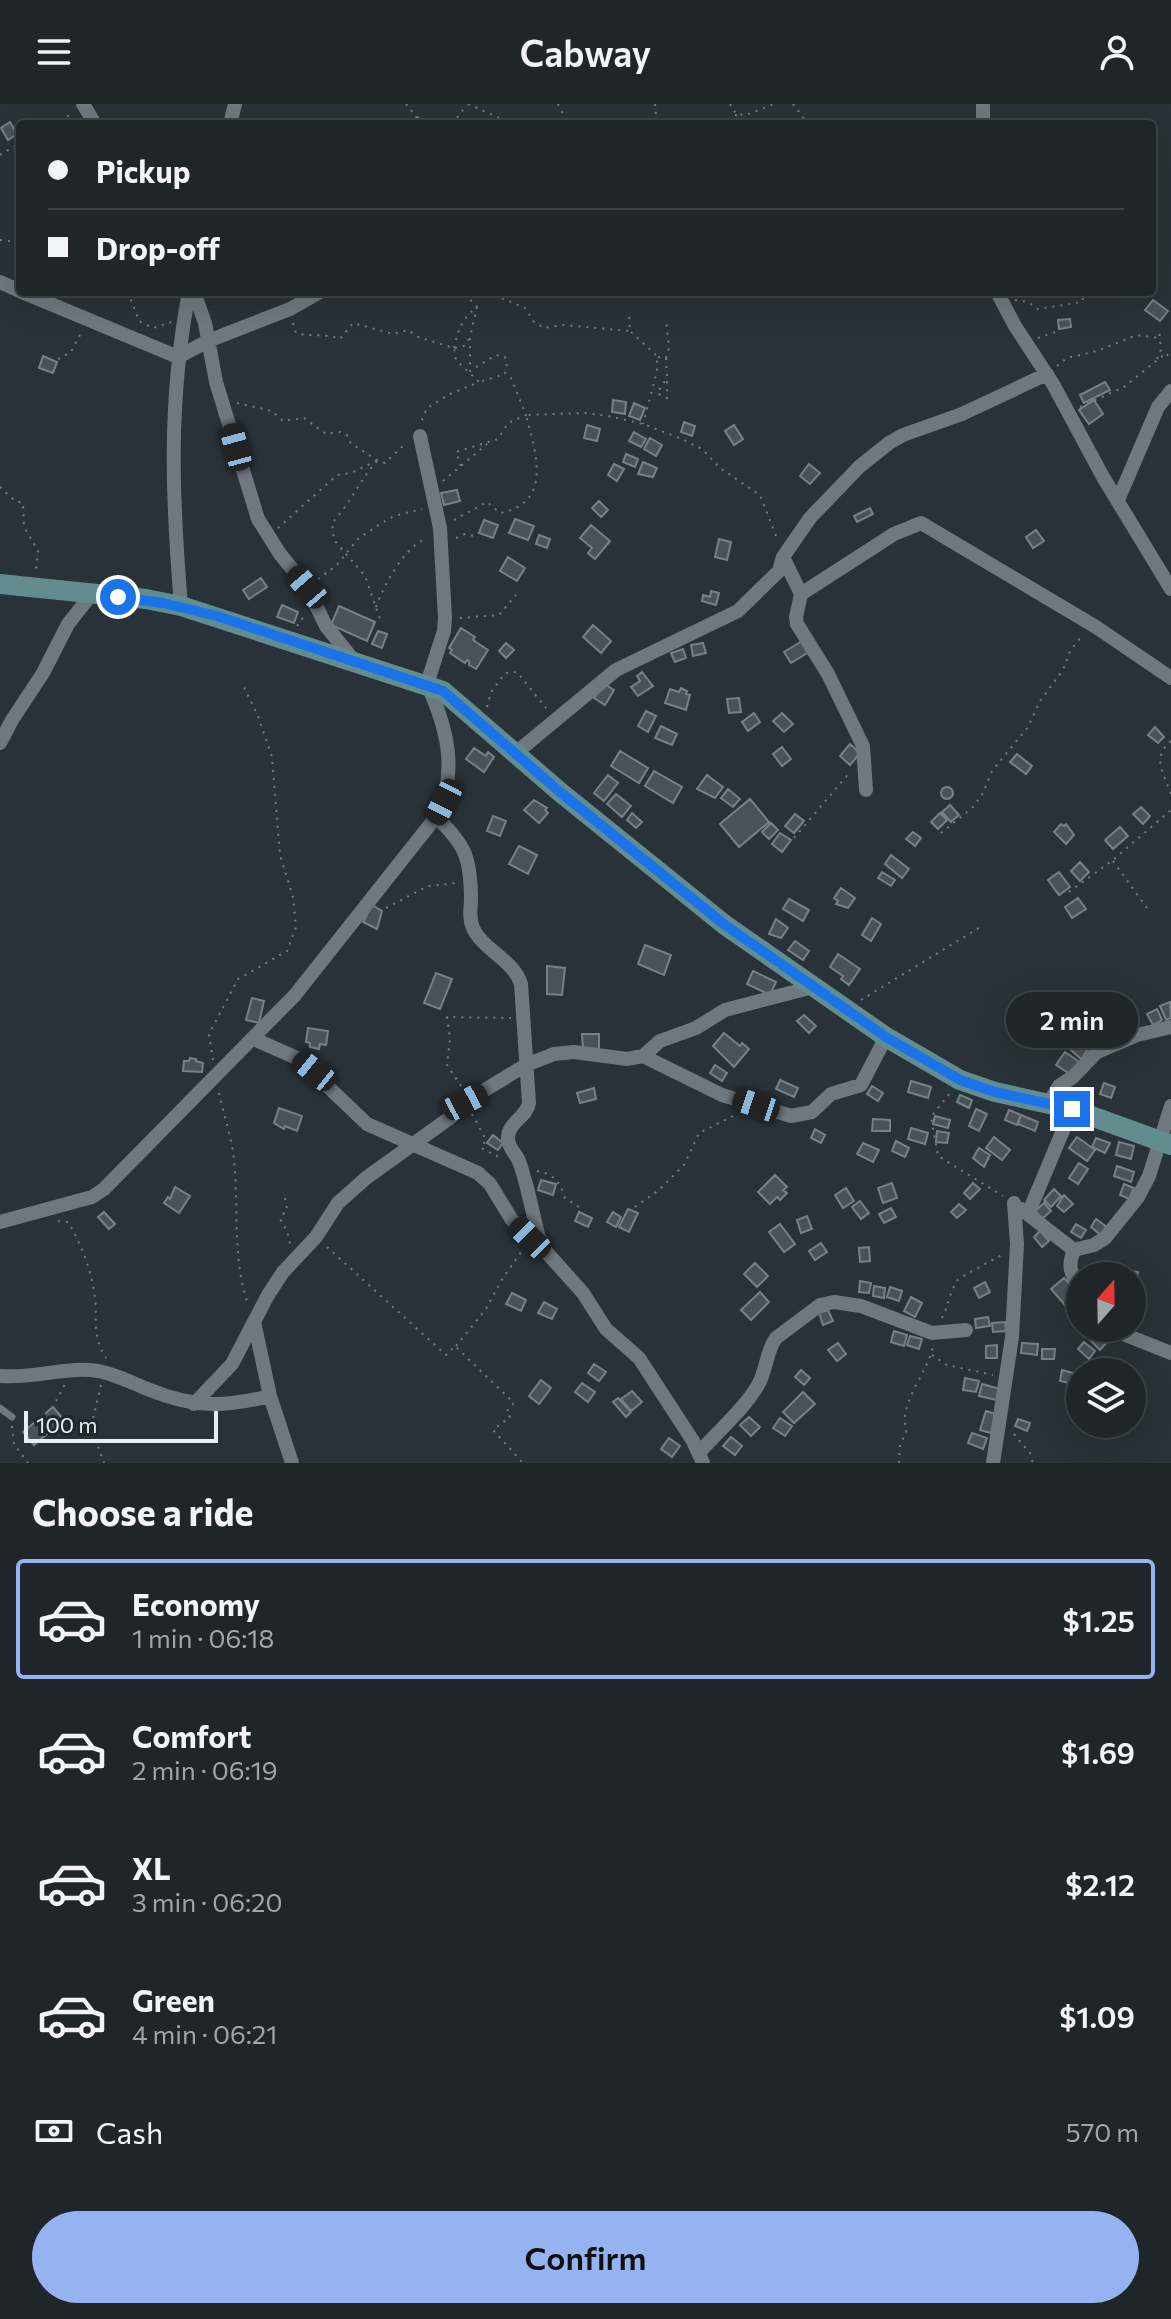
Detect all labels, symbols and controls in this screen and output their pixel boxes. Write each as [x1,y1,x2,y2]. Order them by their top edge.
icon: menu [32,30,76,74]
text: Cabway [520,30,651,74]
icon: person [1095,30,1139,74]
text: Pickup [96,152,190,189]
text: Drop-off [96,229,220,266]
car [218,421,254,473]
car [282,561,332,613]
route start [100,579,136,615]
car [422,775,466,829]
callout: 2 min [1006,993,1138,1049]
text: 2 min [1040,1004,1104,1035]
car [288,1047,340,1095]
car [438,1080,492,1124]
car [729,1086,783,1124]
route end [1054,1091,1090,1127]
car [505,1213,555,1263]
north arrow [1066,1262,1146,1342]
map controls [1066,1262,1146,1438]
button: layers [1066,1358,1146,1438]
scale bar [24,1407,218,1443]
text: 100 m [36,1411,98,1438]
text: Choose a ride [32,1489,253,1533]
icon: car [36,1583,108,1655]
text: Economy [132,1585,260,1622]
text: $1.25 [1063,1601,1135,1638]
text: 1 min · 06:18 [132,1622,274,1653]
icon: car [36,1715,108,1787]
text: Comfort [132,1717,251,1754]
text: $1.69 [1061,1733,1135,1770]
text: 2 min · 06:19 [132,1754,278,1785]
icon: car [36,1847,108,1919]
text: XL [132,1849,171,1886]
text: $2.12 [1065,1865,1135,1902]
text: 3 min · 06:20 [132,1886,282,1917]
icon: car [36,1979,108,2051]
text: Green [132,1981,215,2018]
text: $1.09 [1059,1997,1135,2034]
text: 4 min · 06:21 [132,2018,277,2049]
icon: cash [32,2109,76,2153]
text: Cash [96,2113,163,2150]
text: 570 m [1066,2116,1139,2147]
button: Confirm [32,2211,1139,2303]

